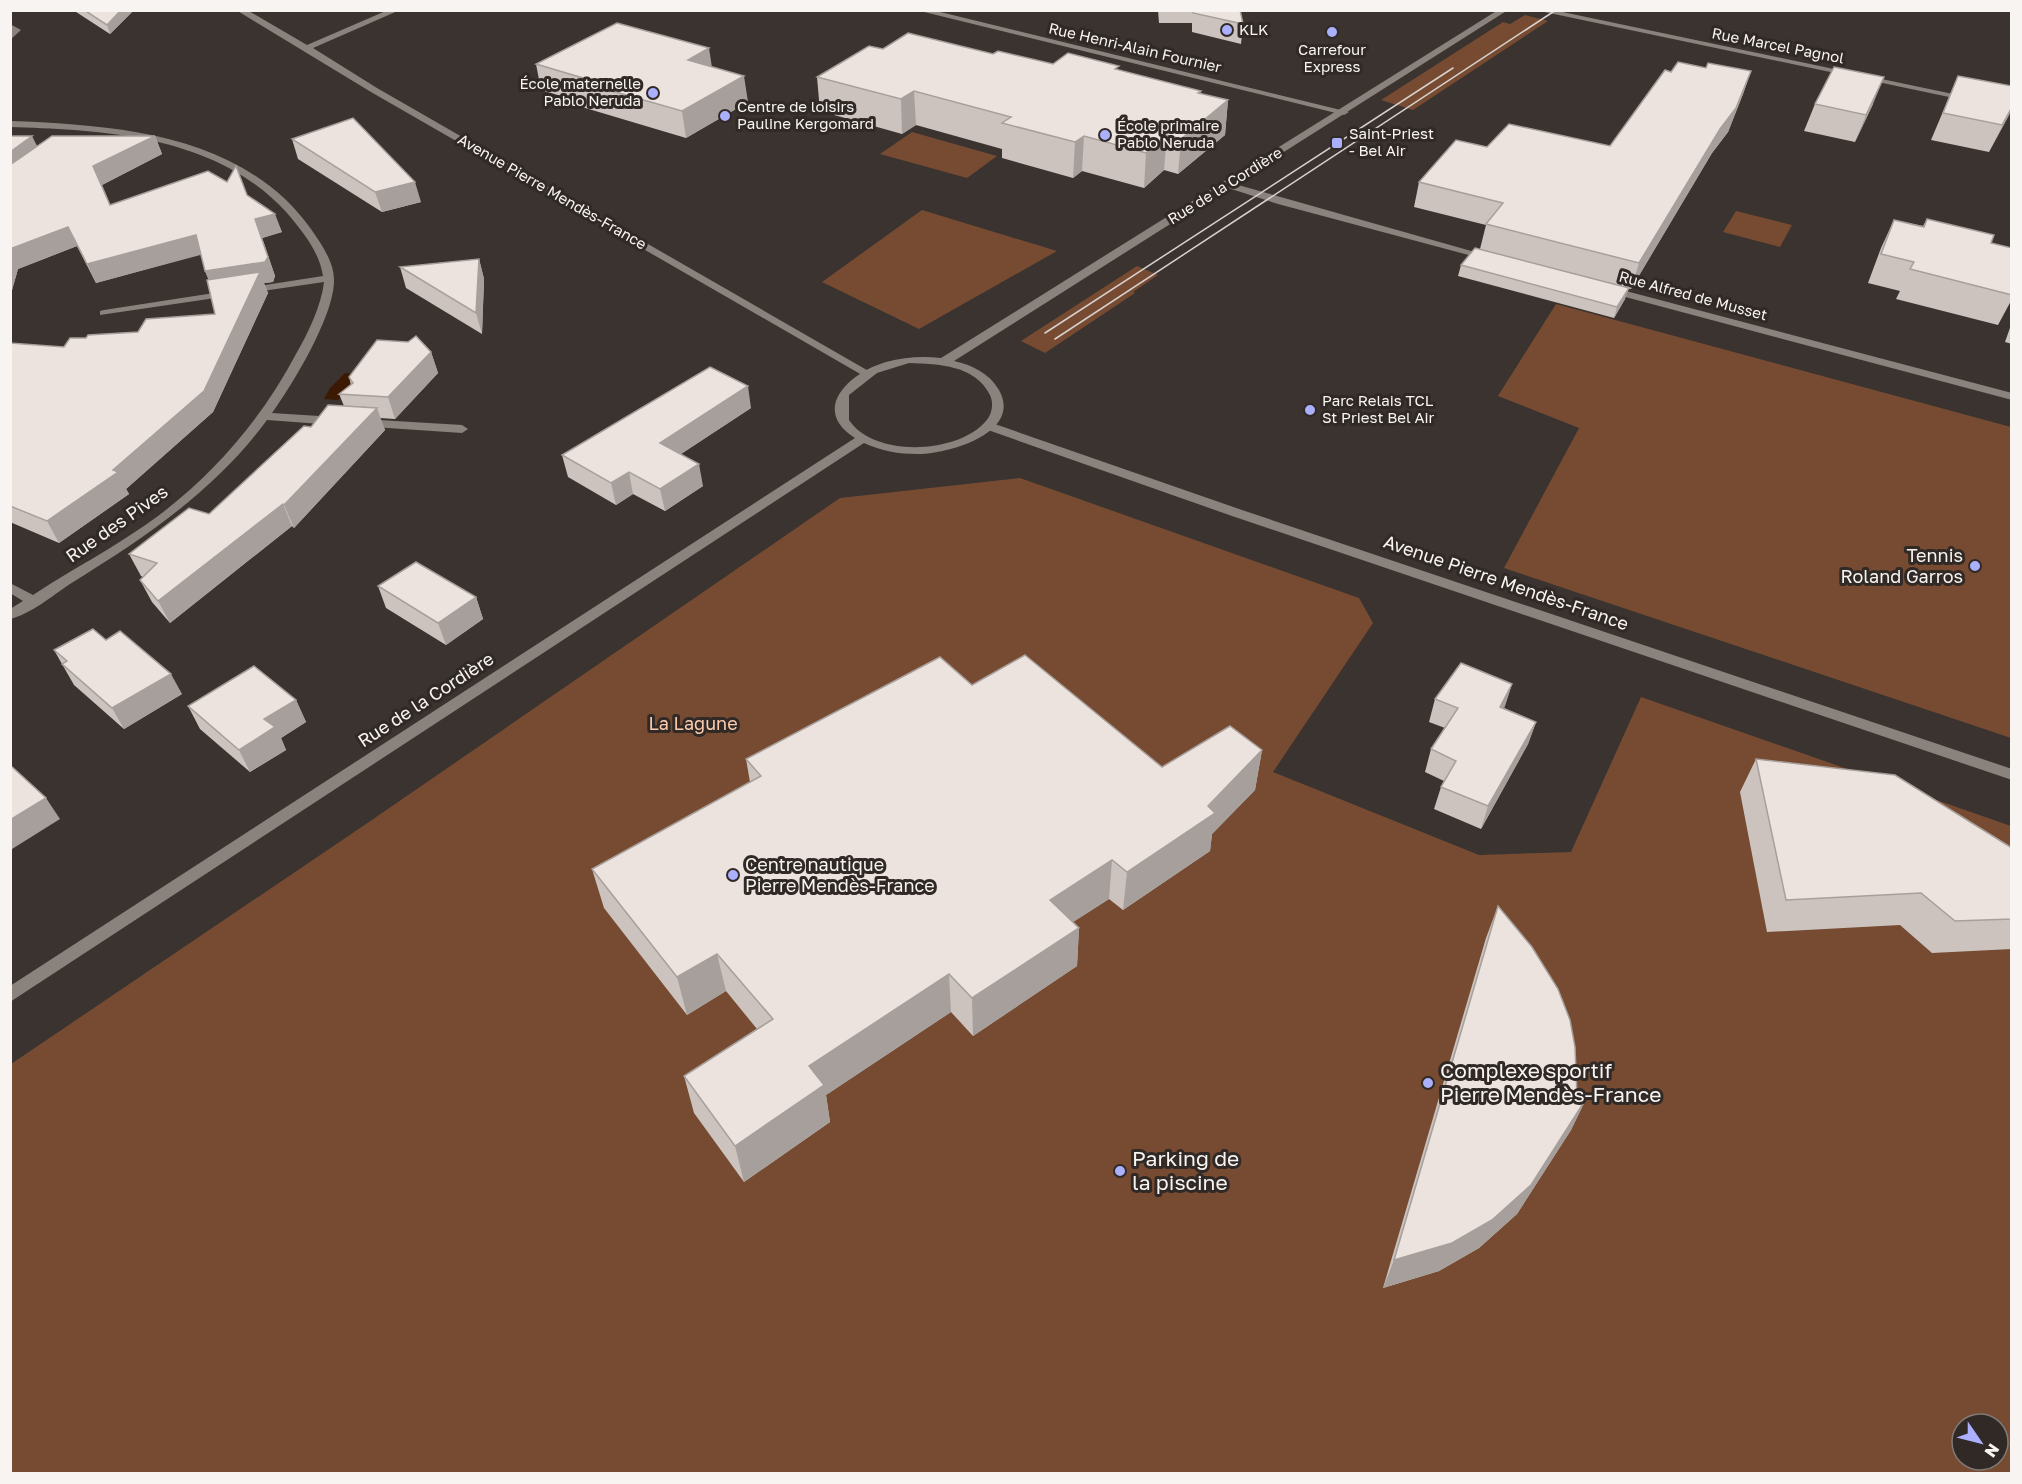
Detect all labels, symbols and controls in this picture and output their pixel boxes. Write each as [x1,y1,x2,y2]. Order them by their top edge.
street label: Rue Henri-Alain Fournier [1047,18,1224,76]
place label: KLK [1239,20,1268,38]
marker: KLK [1220,23,1234,37]
street label: Rue Marcel Pagnol [1711,23,1846,67]
marker: Carrefour Express [1325,25,1339,39]
place label: Carrefour Express [1298,40,1366,75]
place label: École maternelle Pablo Neruda [519,74,641,109]
marker: École maternelle Pablo Neruda [646,86,660,100]
place label: Centre de loisirs Pauline Kergomard [737,97,874,132]
marker: Centre de loisirs Pauline Kergomard [718,109,732,123]
place label: École primaire Pablo Neruda [1117,116,1220,151]
place label: Saint-Priest - Bel Air [1349,124,1434,159]
marker: École primaire Pablo Neruda [1098,128,1112,142]
street label: Avenue Pierre Mendès-France [455,130,650,253]
marker: Saint-Priest - Bel Air [1330,136,1344,150]
street label: Rue de la Cordière [1164,143,1285,228]
street label: Rue Alfred de Musset [1617,267,1769,323]
place label: Parc Relais TCL St Priest Bel Air [1322,391,1435,426]
marker: Parc Relais TCL St Priest Bel Air [1303,403,1317,417]
street label: Rue des Pives [61,480,172,566]
street label: Avenue Pierre Mendès-France [1381,530,1632,634]
place label: Tennis Roland Garros [1841,544,1963,587]
marker: Tennis Roland Garros [1968,559,1982,573]
street label: Rue de la Cordière [353,647,498,751]
park label: La Lagune [648,712,738,734]
place label: Centre nautique Pierre Mendès-France [745,853,935,896]
marker: Centre nautique Pierre Mendès-France [726,868,740,882]
place label: Complexe sportif Pierre Mendès-France [1440,1057,1661,1107]
marker: Complexe sportif Pierre Mendès-France [1421,1076,1435,1090]
place label: Parking de la piscine [1132,1145,1239,1195]
marker: Parking de la piscine [1113,1164,1127,1178]
north arrow [1950,1412,2010,1472]
text: N [1981,1440,2004,1461]

